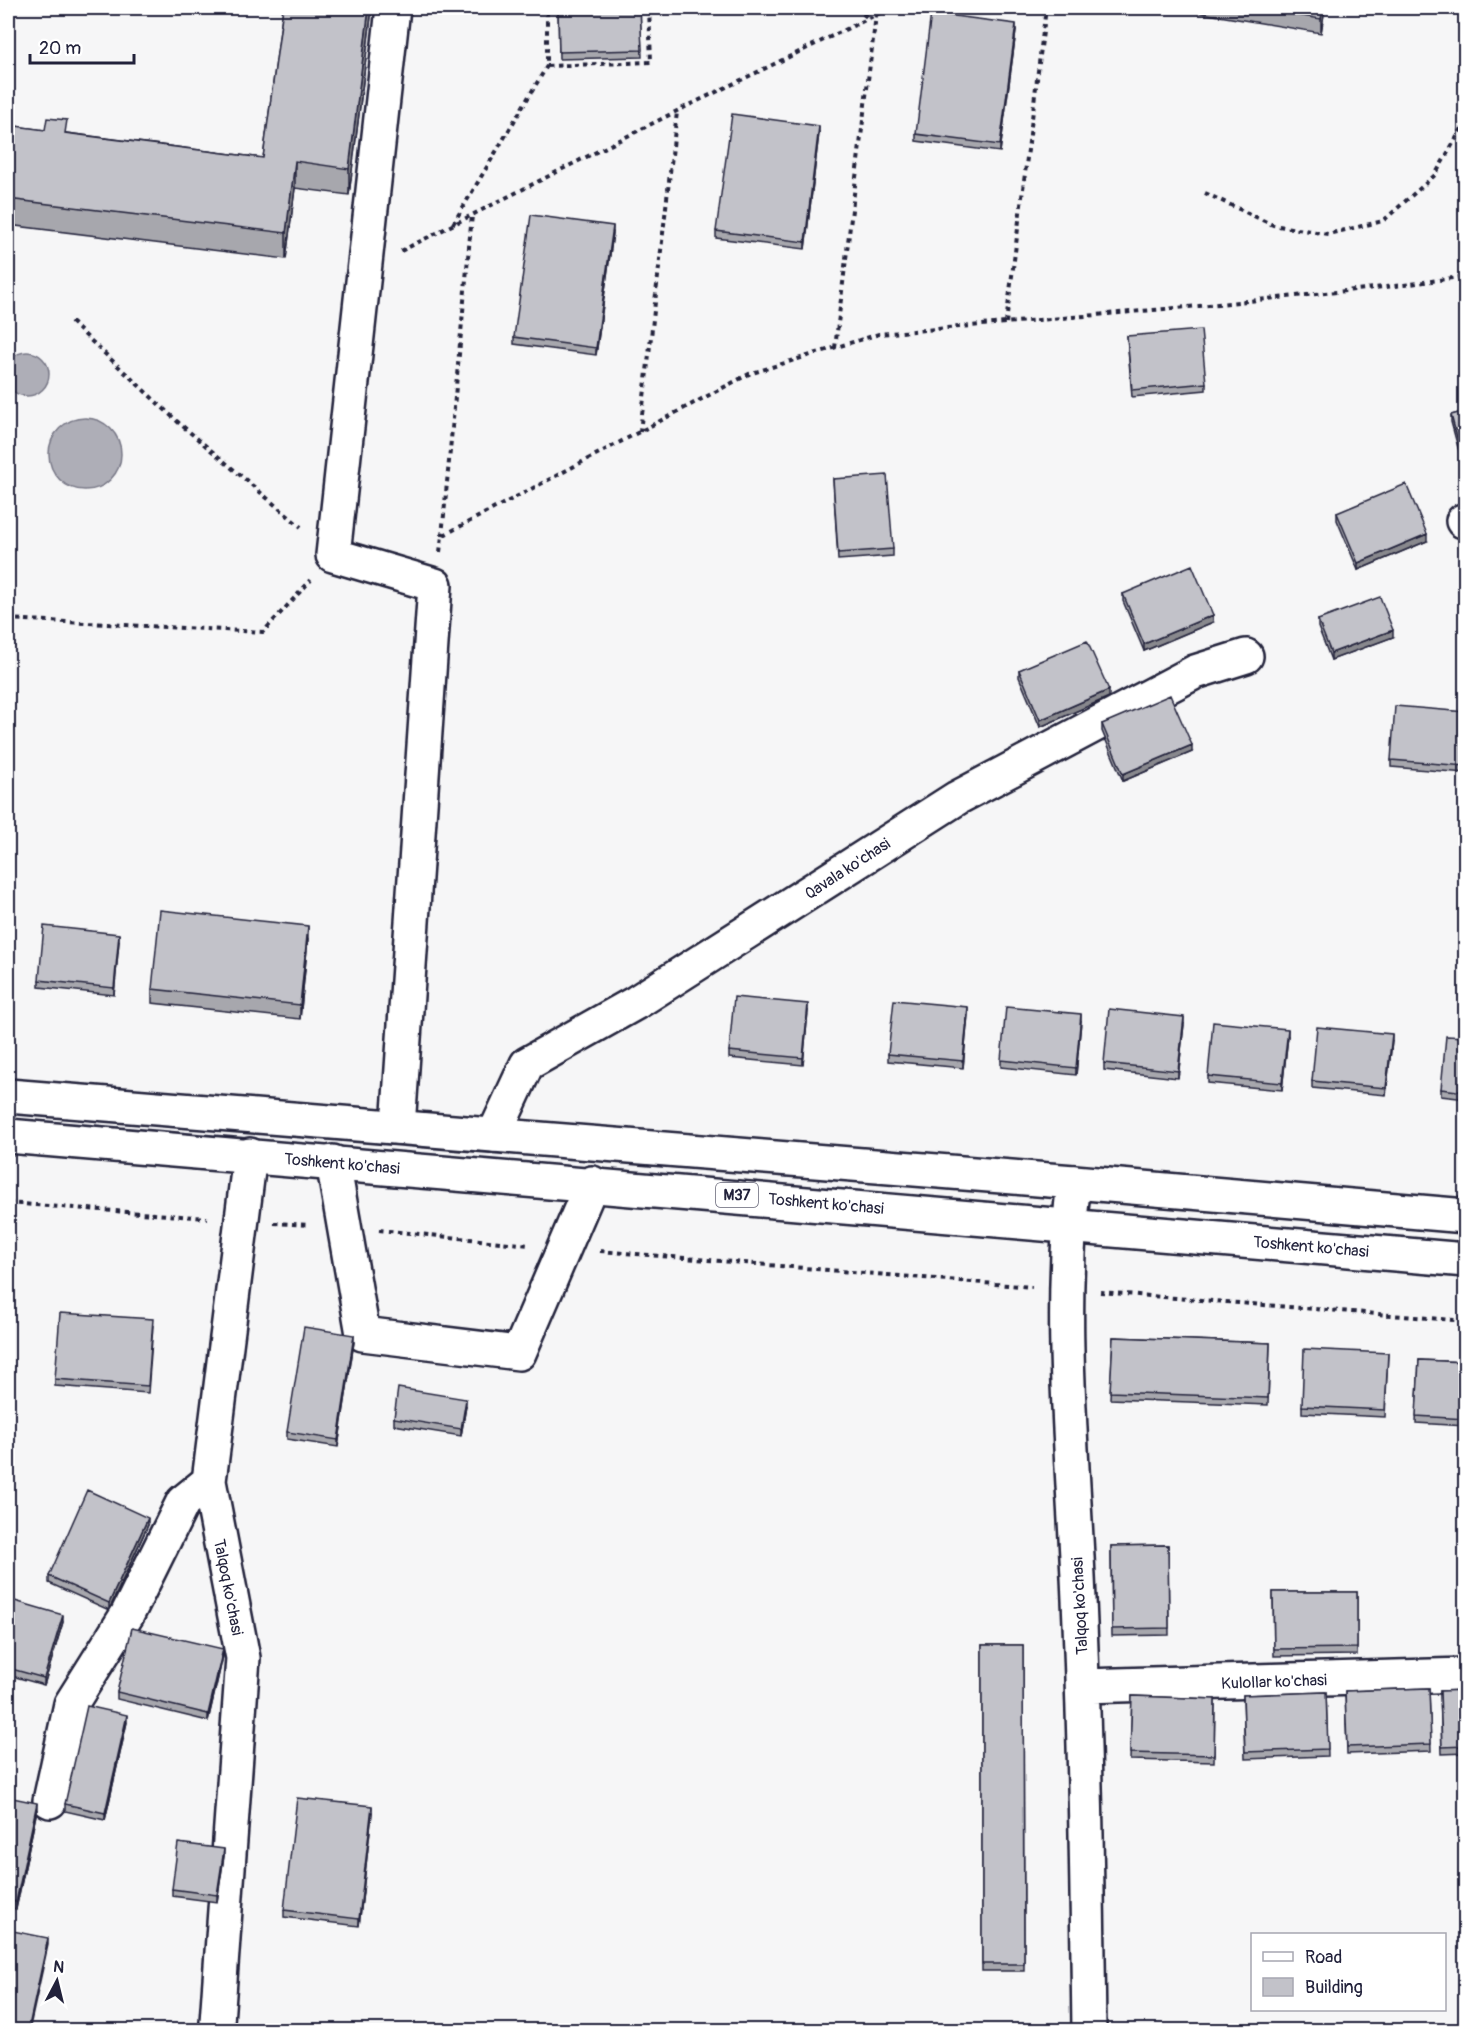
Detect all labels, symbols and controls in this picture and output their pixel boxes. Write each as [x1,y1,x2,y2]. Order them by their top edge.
scale bar [30,27,134,65]
text: 20 m [39,37,81,60]
street label: Qavala ko'chasi [801,834,894,904]
street label: Toshkent ko'chasi [283,1149,401,1179]
road number: M37 [716,1183,758,1207]
street label: Toshkent ko'chasi [767,1189,885,1219]
street label: Toshkent ko'chasi [1252,1232,1370,1262]
street label: Talqoq ko'chasi [209,1537,247,1637]
street label: Talqoq ko'chasi [1067,1556,1093,1655]
street label: Kulollar ko'chasi [1221,1670,1327,1694]
legend [1251,1933,1446,2011]
text: Road [1305,1946,1342,1969]
north arrow [27,1951,87,2011]
text: N [52,1957,65,1978]
text: Building [1305,1976,1363,1999]

